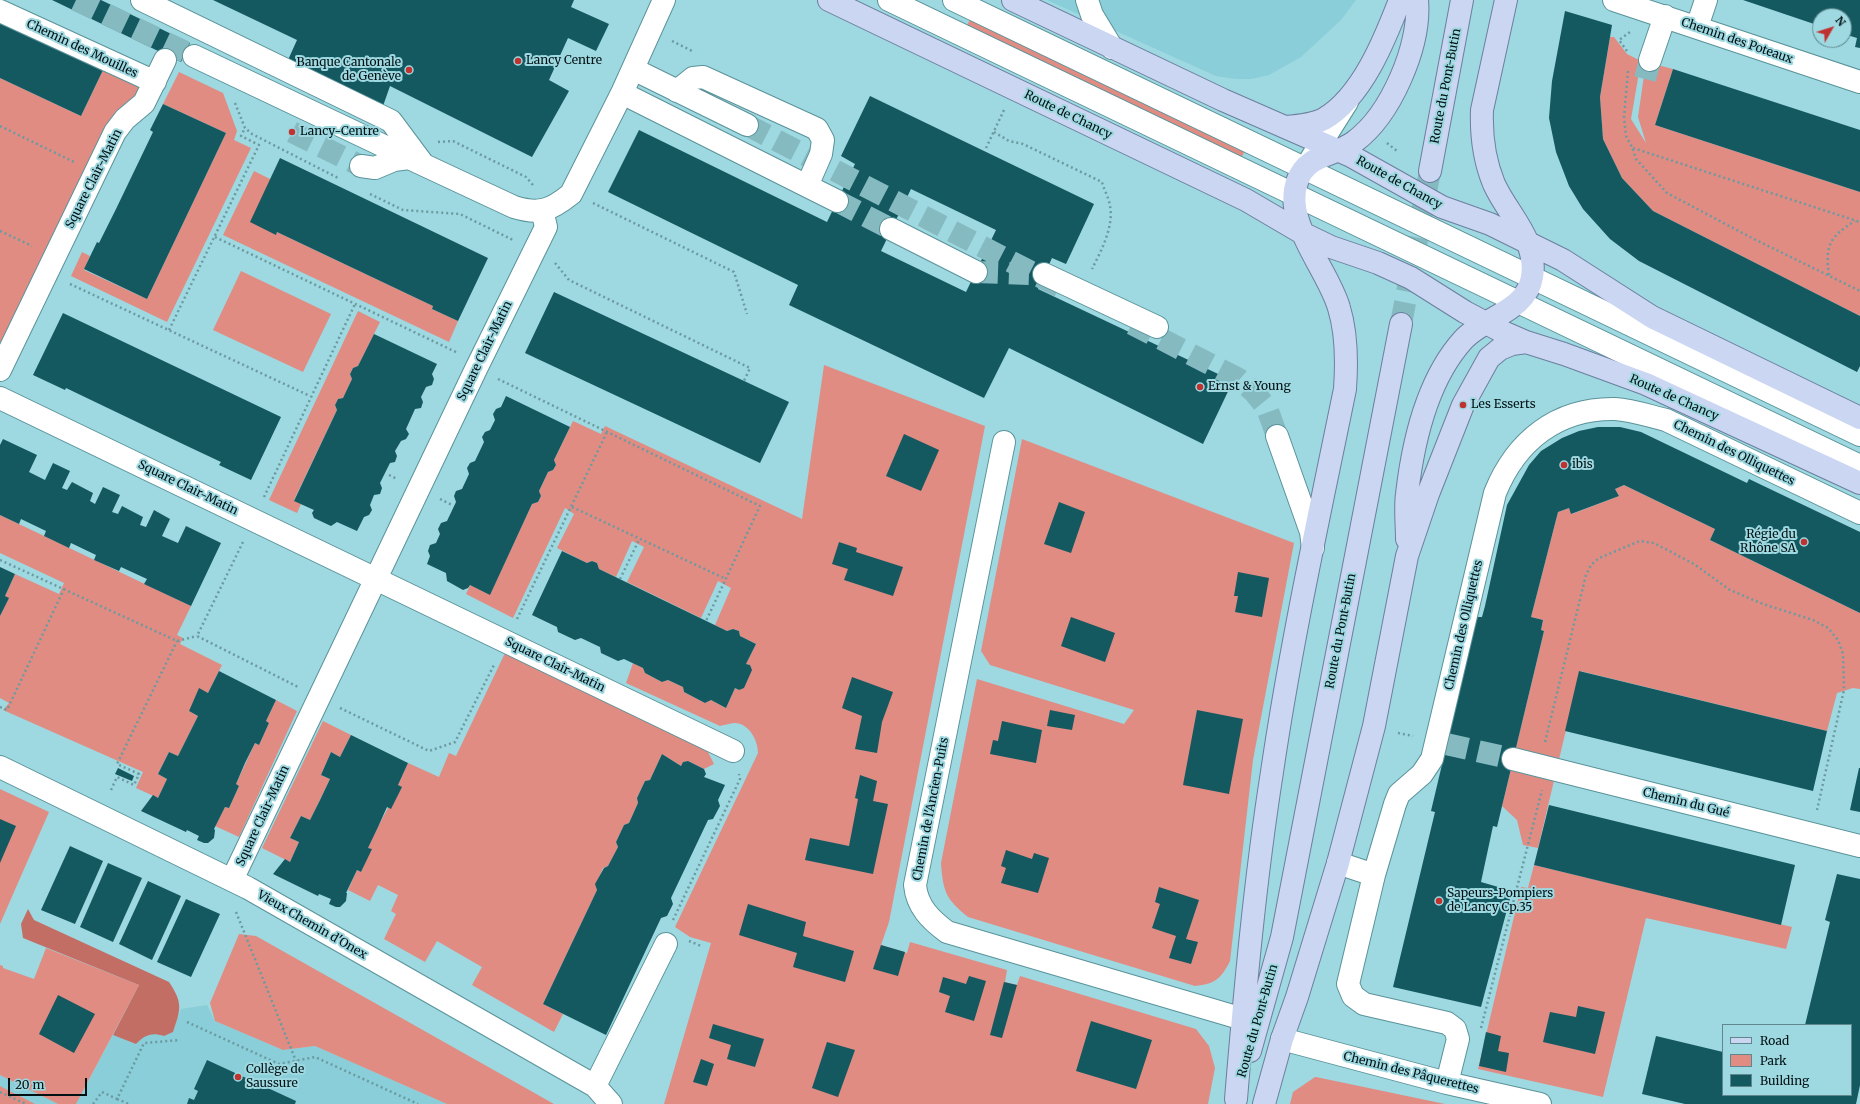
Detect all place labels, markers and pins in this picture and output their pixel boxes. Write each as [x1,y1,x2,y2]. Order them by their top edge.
place label: Lancy Centre [526,54,602,68]
place label: Banque Cantonale de Genève [297,56,401,84]
marker: Lancy Centre [513,56,523,66]
marker: Banque Cantonale de Genève [404,65,414,75]
place label: Lancy-Centre [300,125,379,139]
marker: Lancy-Centre [287,127,297,137]
place label: Ernst & Young [1208,380,1291,394]
marker: Ernst & Young [1195,382,1205,392]
place label: Les Esserts [1471,398,1536,412]
marker: Les Esserts [1458,400,1468,410]
place label: ibis [1572,458,1593,472]
marker: ibis [1559,460,1569,470]
place label: Régie du Rhône SA [1740,528,1796,556]
marker: Régie du Rhône SA [1799,537,1809,547]
place label: Sapeurs-Pompiers de Lancy Cp.35 [1447,887,1553,915]
marker: Sapeurs-Pompiers de Lancy Cp.35 [1434,896,1444,906]
place label: Collège de Saussure [246,1063,304,1091]
marker: Collège de Saussure [233,1072,243,1082]

